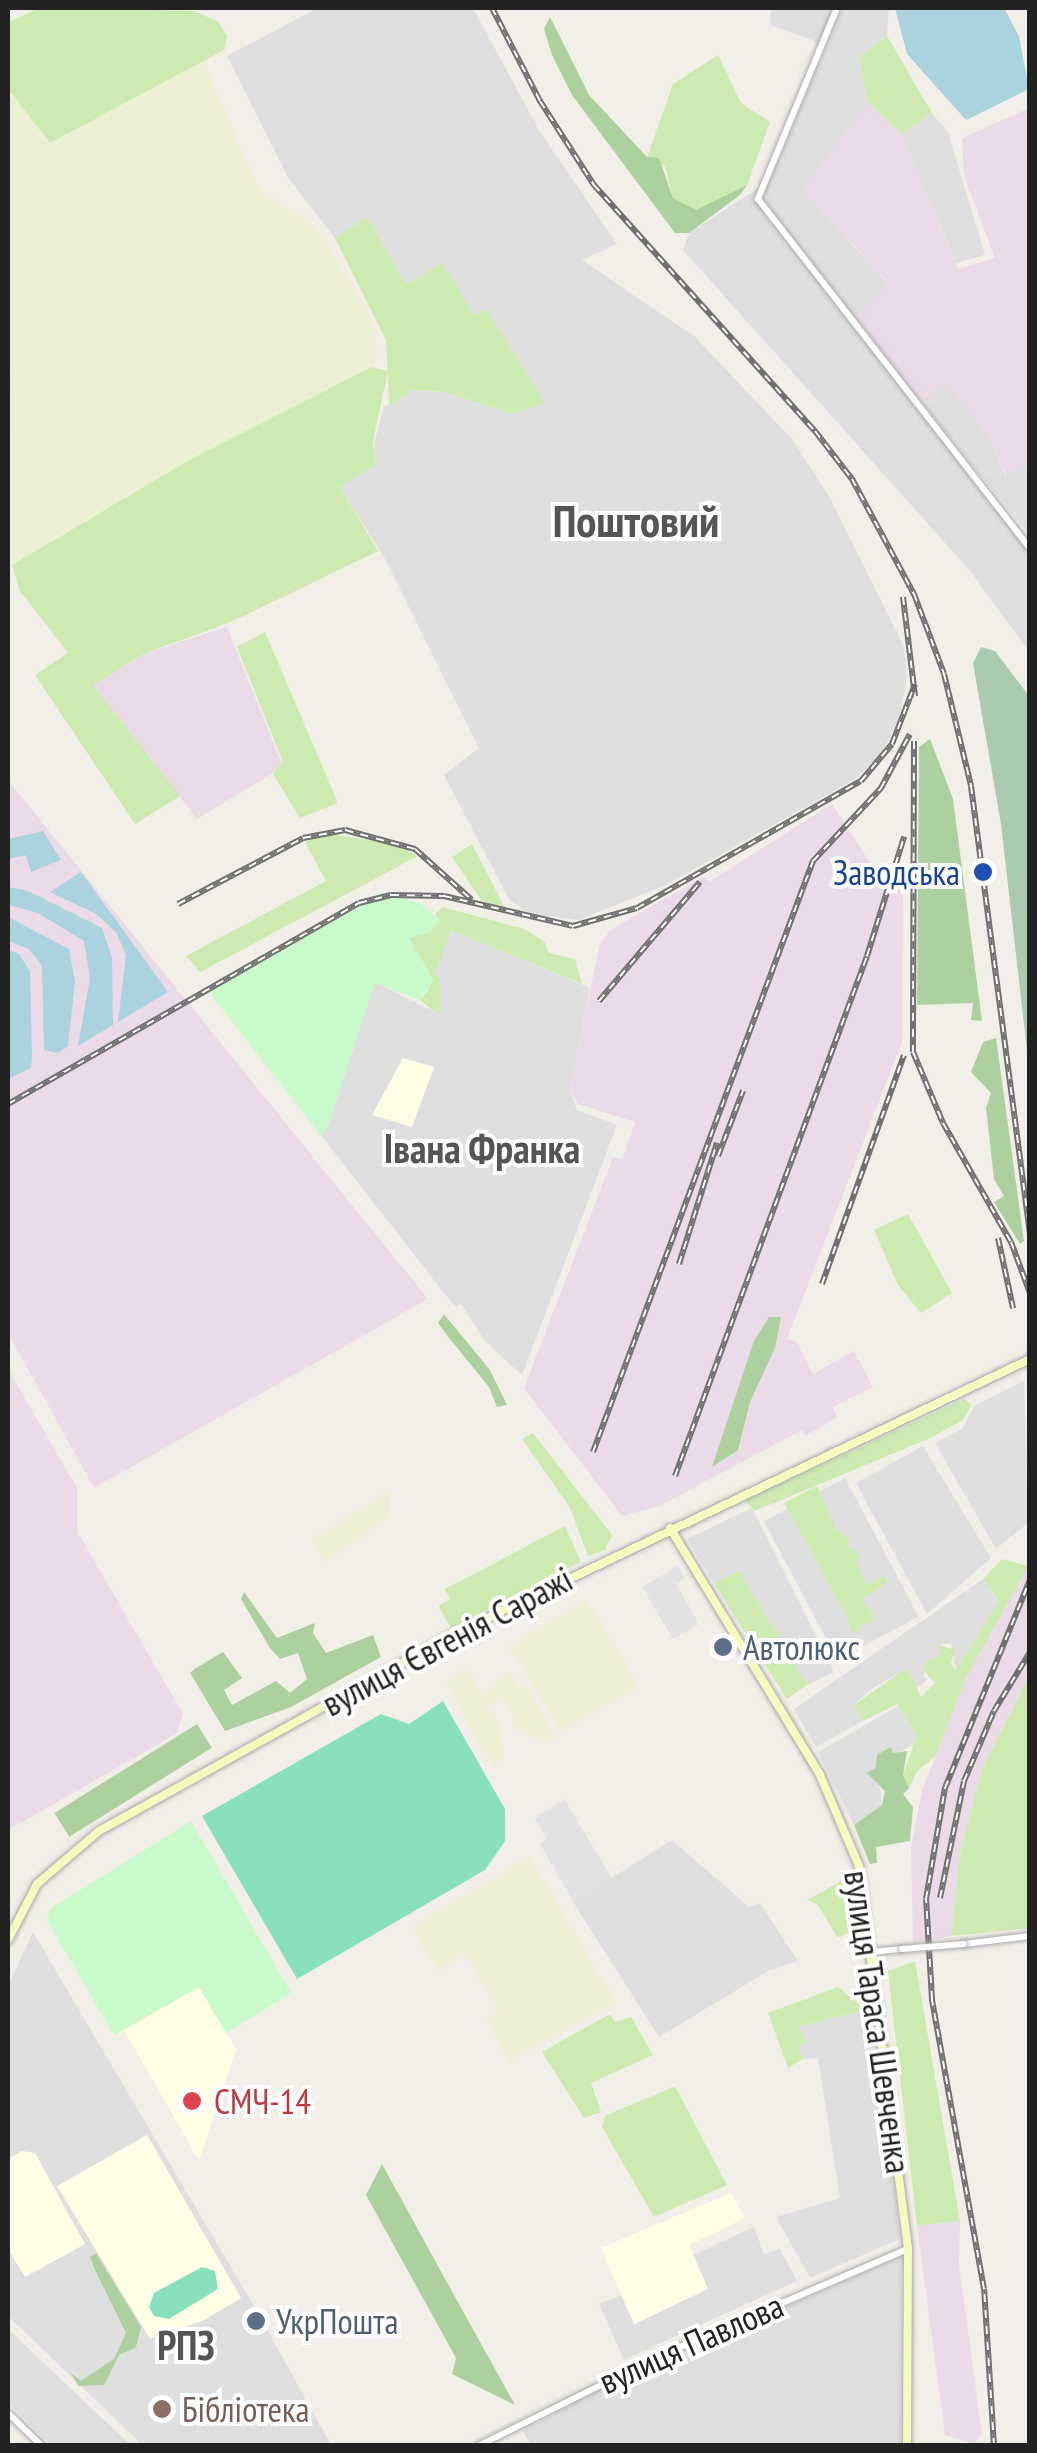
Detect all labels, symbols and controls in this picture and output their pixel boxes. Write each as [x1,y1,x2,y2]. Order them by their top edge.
district label: Поштовий [553,494,719,548]
place label: Заводська [833,851,960,893]
marker: Заводська [970,859,996,885]
district label: Івана Франка [383,1124,581,1172]
street label: вулиця Євгенія Саражі [315,1557,579,1725]
place label: Автолюкс [743,1626,860,1668]
marker: Автолюкс [712,1636,734,1658]
street label: вулиця Тараса Шевченка [836,1867,920,2177]
place label: СМЧ-14 [214,2080,311,2122]
marker: СМЧ-14 [179,2088,205,2114]
street label: вулиця Павлова [593,2284,789,2402]
place label: УкрПошта [276,2300,399,2342]
marker: УкрПошта [245,2310,267,2332]
district label: РПЗ [157,2321,215,2369]
place label: Бібліотека [182,2388,310,2430]
marker: Бібліотека [151,2398,173,2420]

